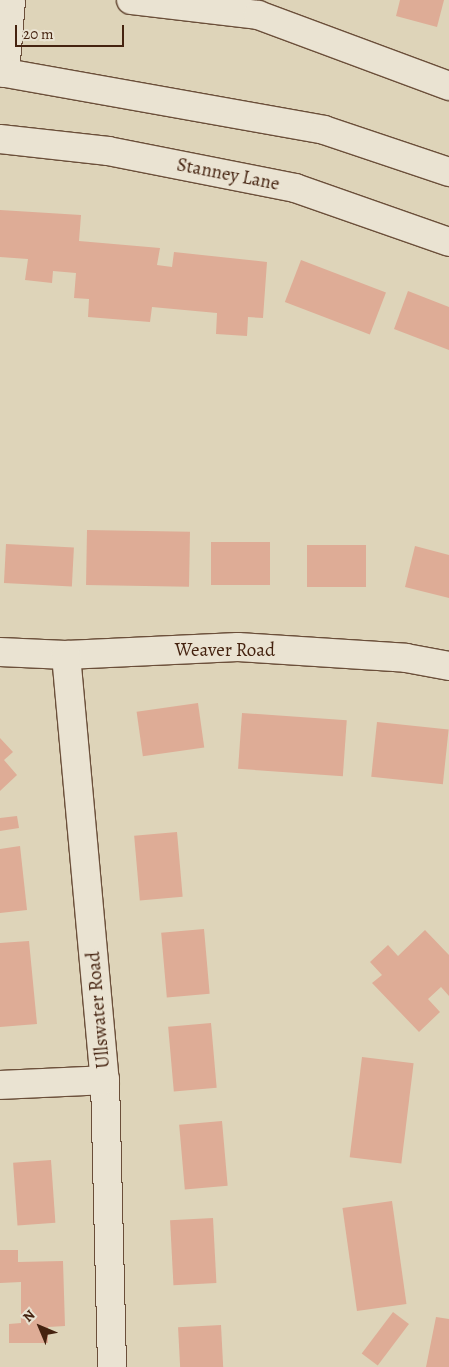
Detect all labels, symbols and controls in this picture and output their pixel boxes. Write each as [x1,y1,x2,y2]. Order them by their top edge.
scale bar [18,15,126,47]
text: 20 m [23,24,54,44]
street label: Stanney Lane [175,154,281,196]
street label: Weaver Road [175,640,275,662]
street label: Ullswater Road [83,951,115,1069]
north arrow [15,1302,65,1352]
text: N [19,1306,39,1326]

